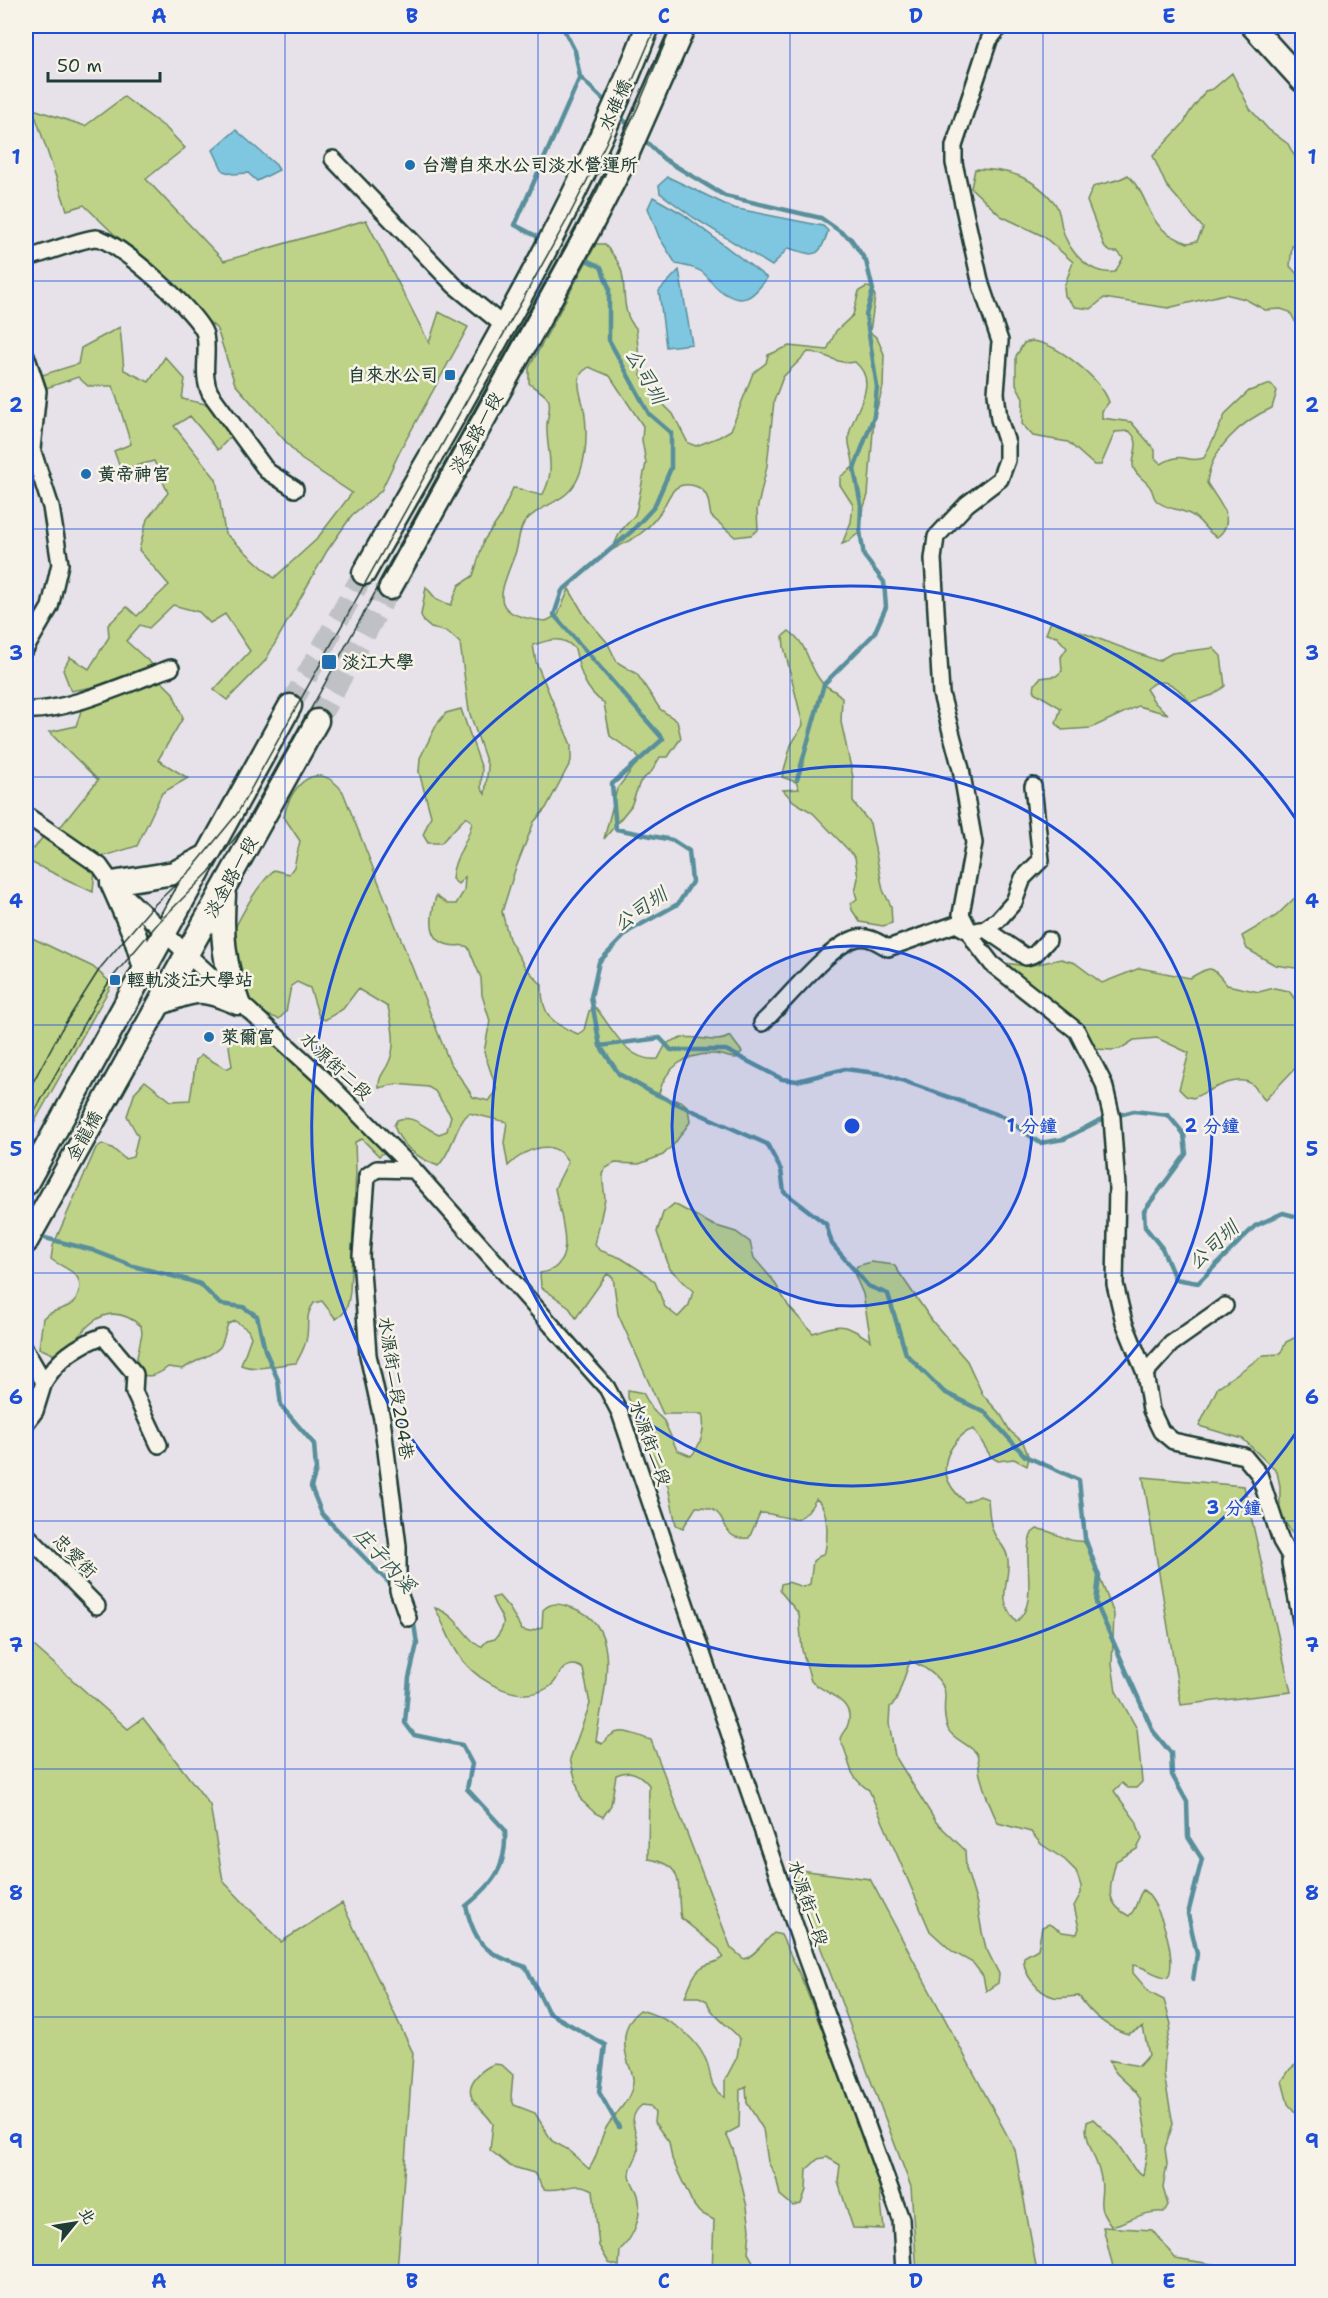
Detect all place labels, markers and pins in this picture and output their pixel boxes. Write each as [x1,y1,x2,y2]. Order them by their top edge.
place label: 台灣自來水公司淡水營運所 [422,153,638,177]
marker: 台灣自來水公司淡水營運所 [403,158,417,172]
place label: 自來水公司 [348,363,438,387]
marker: 自來水公司 [443,368,457,382]
place label: 黃帝神宮 [98,462,170,486]
marker: 黃帝神宮 [79,467,93,481]
place label: 淡江大學 [342,650,414,674]
marker: 淡江大學 [320,653,338,671]
place label: 輕軌淡江大學站 [127,968,253,992]
marker: 輕軌淡江大學站 [108,973,122,987]
place label: 萊爾富 [221,1025,275,1049]
marker: 萊爾富 [202,1030,216,1044]
centre of rings [842,1116,862,1136]

